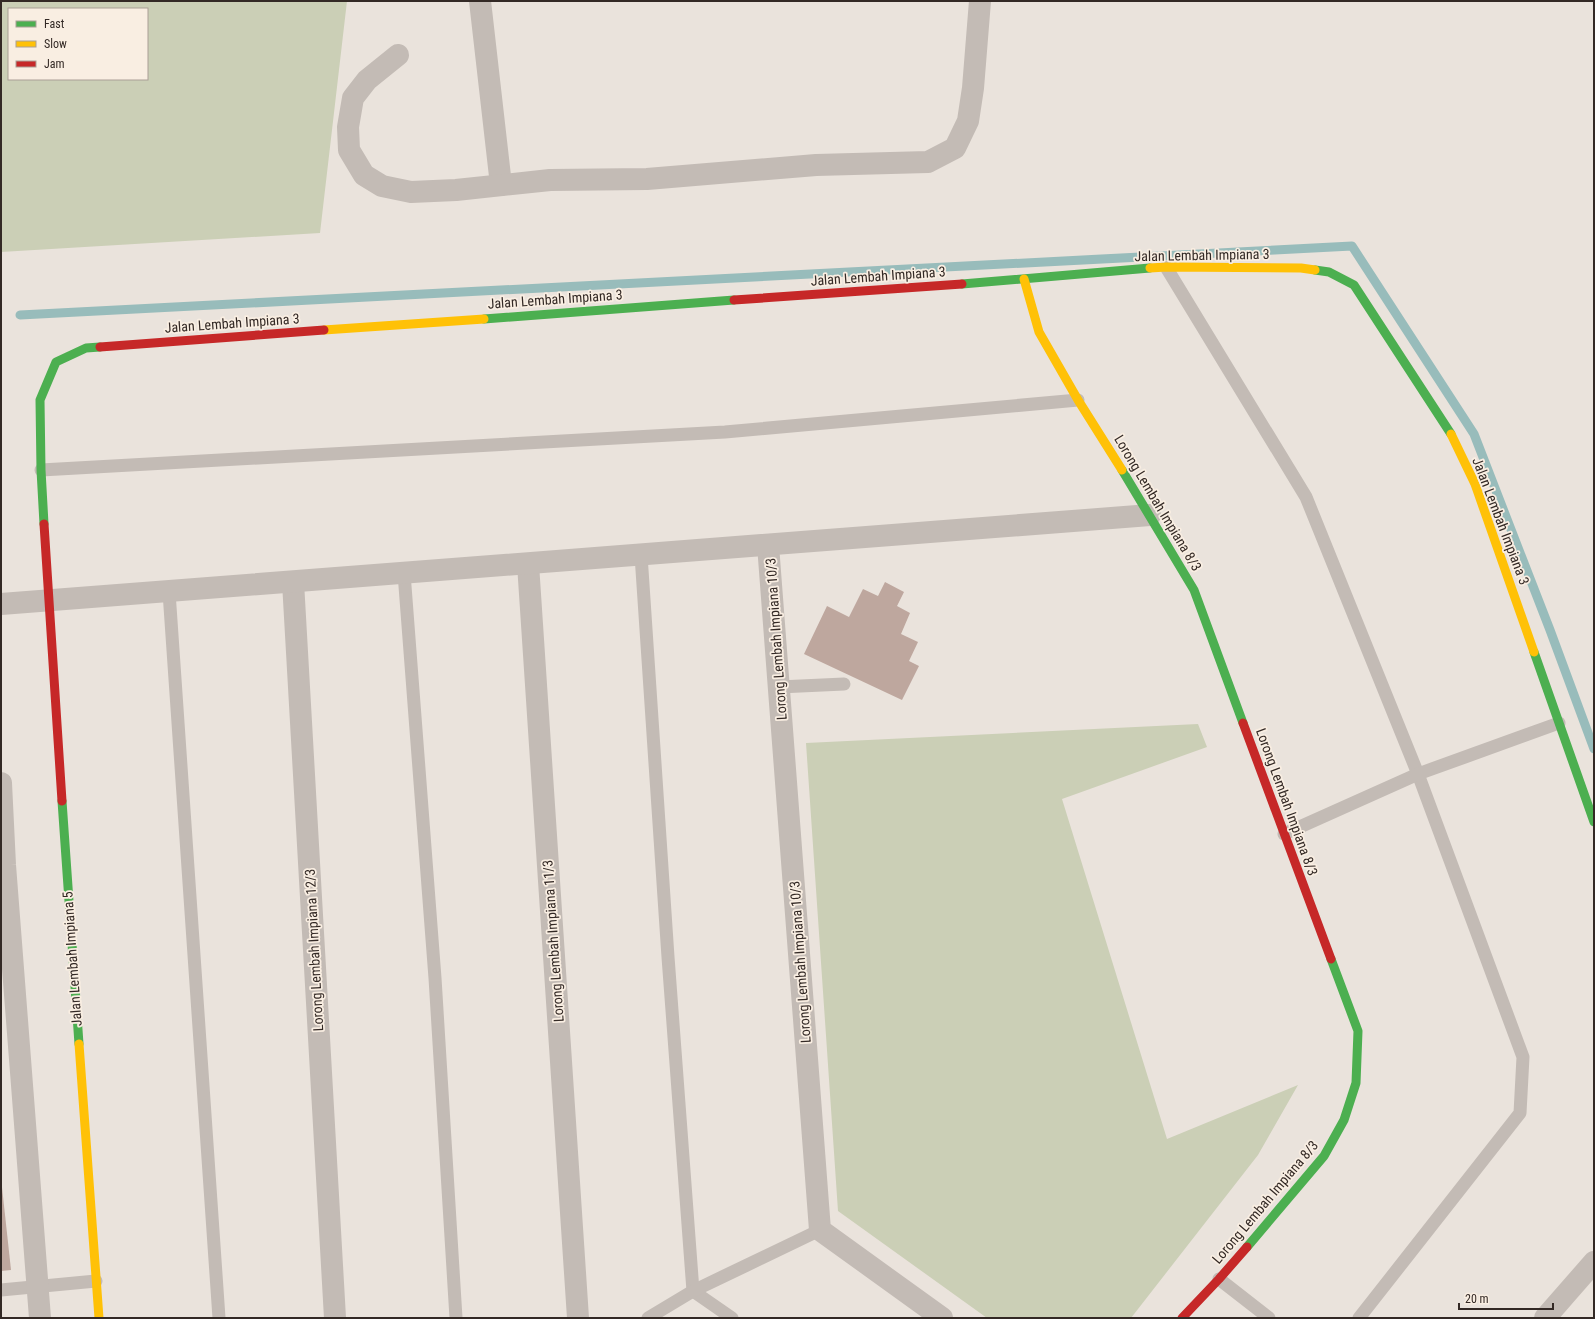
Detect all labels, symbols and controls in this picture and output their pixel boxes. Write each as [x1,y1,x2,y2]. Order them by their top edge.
legend [8,8,148,80]
text: Fast [44,17,65,31]
text: Slow [44,37,67,51]
text: Jam [44,57,65,71]
street label: Jalan Lembah Impiana 3 [1134,246,1270,264]
street label: Jalan Lembah Impiana 3 [810,263,946,289]
street label: Jalan Lembah Impiana 3 [487,286,623,312]
street label: Jalan Lembah Impiana 3 [164,310,300,336]
street label: Lorong Lembah Impiana 8/3 [1111,432,1205,574]
street label: Jalan Lembah Impiana 3 [1469,455,1533,587]
street label: Lorong Lembah Impiana 10/3 [762,557,790,721]
street label: Lorong Lembah Impiana 8/3 [1253,726,1321,878]
street label: Lorong Lembah Impiana 11/3 [539,859,567,1023]
street label: Lorong Lembah Impiana 12/3 [302,868,326,1032]
street label: Lorong Lembah Impiana 10/3 [786,880,814,1044]
street label: Jalan Lembah Impiana 5 [59,891,85,1027]
street label: Lorong Lembah Impiana 8/3 [1209,1137,1321,1267]
scale bar [1459,1285,1553,1311]
text: 20 m [1465,1292,1489,1306]

